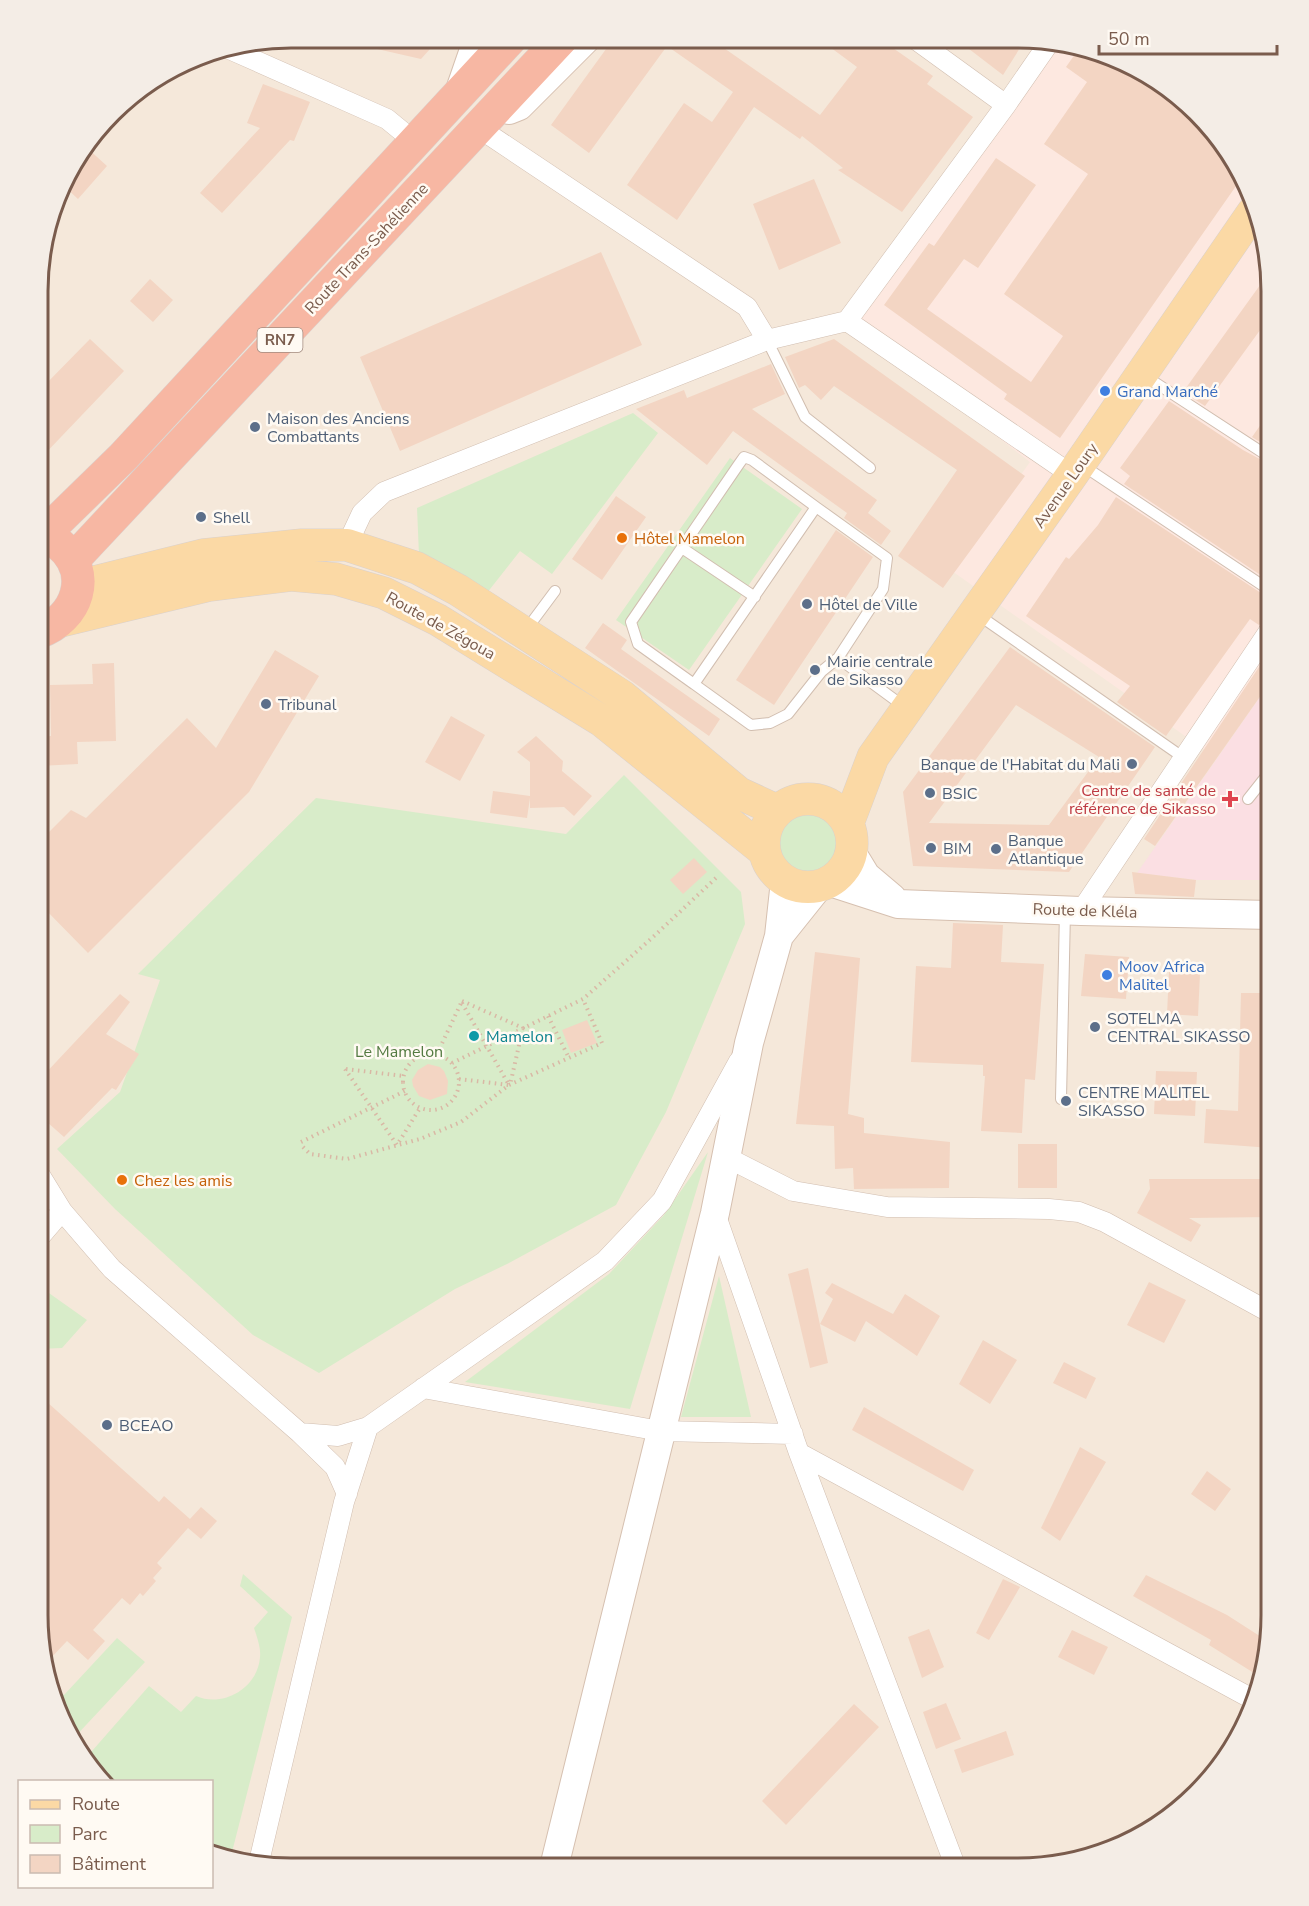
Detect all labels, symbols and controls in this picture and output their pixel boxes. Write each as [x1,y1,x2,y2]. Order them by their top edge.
scale bar [1099,18,1278,56]
text: 50 m [1108,27,1150,51]
street label: Route Trans-Sahélienne [300,178,433,319]
road number: RN7 [258,328,302,352]
place label: Grand Marché [1117,381,1218,403]
marker: Grand Marché [1098,384,1112,398]
place label: Maison des Anciens Combattants [267,408,409,448]
marker: Maison des Anciens Combattants [248,420,262,434]
street label: Avenue Loury [1028,438,1104,533]
place label: Shell [213,507,250,529]
marker: Shell [194,510,208,524]
place label: Hôtel Mamelon [634,528,745,550]
marker: Hôtel Mamelon [615,531,629,545]
street label: Route de Zégoua [382,587,499,665]
place label: Hôtel de Ville [819,594,917,616]
marker: Hôtel de Ville [800,597,814,611]
place label: Mairie centrale de Sikasso [827,651,933,691]
marker: Mairie centrale de Sikasso [808,663,822,677]
place label: Tribunal [278,694,337,716]
marker: Tribunal [259,697,273,711]
place label: Banque de l'Habitat du Mali [921,754,1120,776]
marker: Banque de l'Habitat du Mali [1125,757,1139,771]
place label: Centre de santé de référence de Sikasso [1069,780,1216,820]
place label: BSIC [942,783,978,805]
marker: BSIC [923,786,937,800]
marker: Centre de santé de référence de Sikasso [1221,790,1239,808]
place label: Banque Atlantique [1008,830,1084,870]
place label: BIM [943,838,972,860]
marker: BIM [924,841,938,855]
marker: Banque Atlantique [989,842,1003,856]
street label: Route de Kléla [1032,898,1138,924]
place label: Moov Africa Malitel [1119,956,1205,996]
marker: Moov Africa Malitel [1100,968,1114,982]
place label: SOTELMA CENTRAL SIKASSO [1107,1008,1251,1048]
marker: SOTELMA CENTRAL SIKASSO [1088,1020,1102,1034]
place label: Mamelon [486,1026,553,1048]
marker: Mamelon [467,1029,481,1043]
park label: Le Mamelon [355,1041,443,1063]
place label: CENTRE MALITEL SIKASSO [1078,1082,1210,1122]
marker: CENTRE MALITEL SIKASSO [1059,1094,1073,1108]
place label: Chez les amis [134,1170,232,1192]
marker: Chez les amis [115,1173,129,1187]
place label: BCEAO [119,1415,173,1437]
marker: BCEAO [100,1418,114,1432]
legend [18,1780,213,1888]
text: Route [72,1792,120,1816]
text: Parc [72,1822,107,1846]
text: Bâtiment [72,1852,146,1876]

